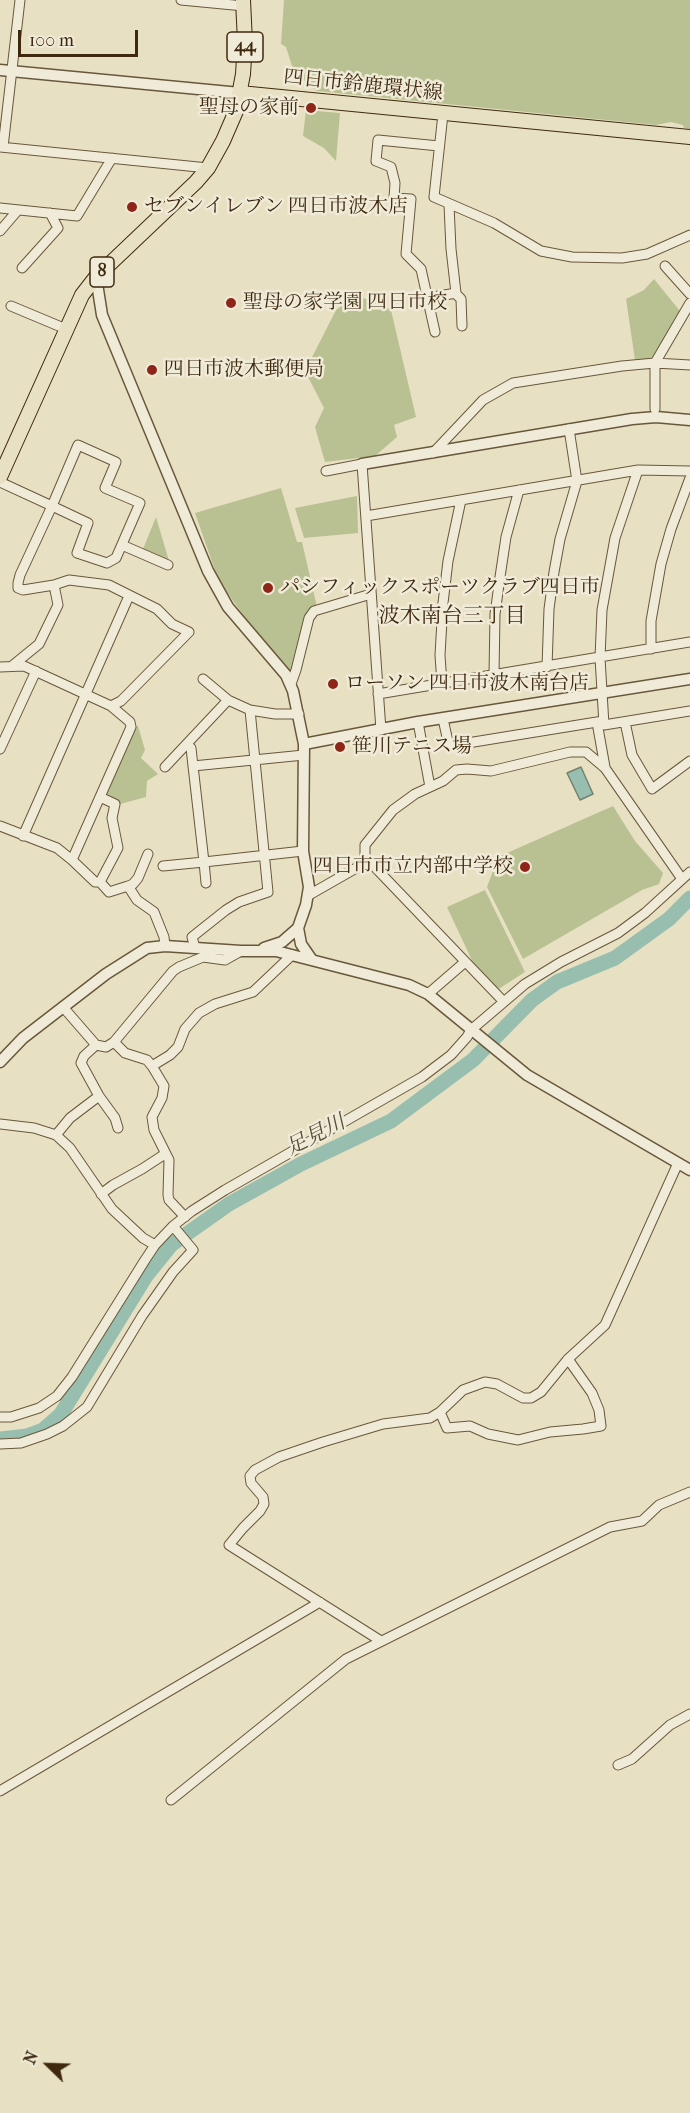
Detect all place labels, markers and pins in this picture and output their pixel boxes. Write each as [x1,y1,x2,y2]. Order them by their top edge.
place label: 聖母の家前 [199,96,299,120]
marker: 聖母の家前 [304,101,318,115]
place label: セブンイレブン 四日市波木店 [144,195,408,219]
marker: セブンイレブン 四日市波木店 [125,200,139,214]
place label: 聖母の家学園 四日市校 [243,291,447,315]
marker: 聖母の家学園 四日市校 [224,296,238,310]
place label: 四日市波木郵便局 [164,358,324,382]
marker: 四日市波木郵便局 [145,363,159,377]
place label: パシフィックスポーツクラブ四日市 [280,576,600,600]
marker: パシフィックスポーツクラブ四日市 [261,581,275,595]
place label: ローソン 四日市波木南台店 [345,672,589,696]
marker: ローソン 四日市波木南台店 [326,677,340,691]
place label: 笹川テニス場 [352,735,472,759]
marker: 笹川テニス場 [333,740,347,754]
place label: 四日市市立内部中学校 [313,855,513,879]
marker: 四日市市立内部中学校 [518,860,532,874]

